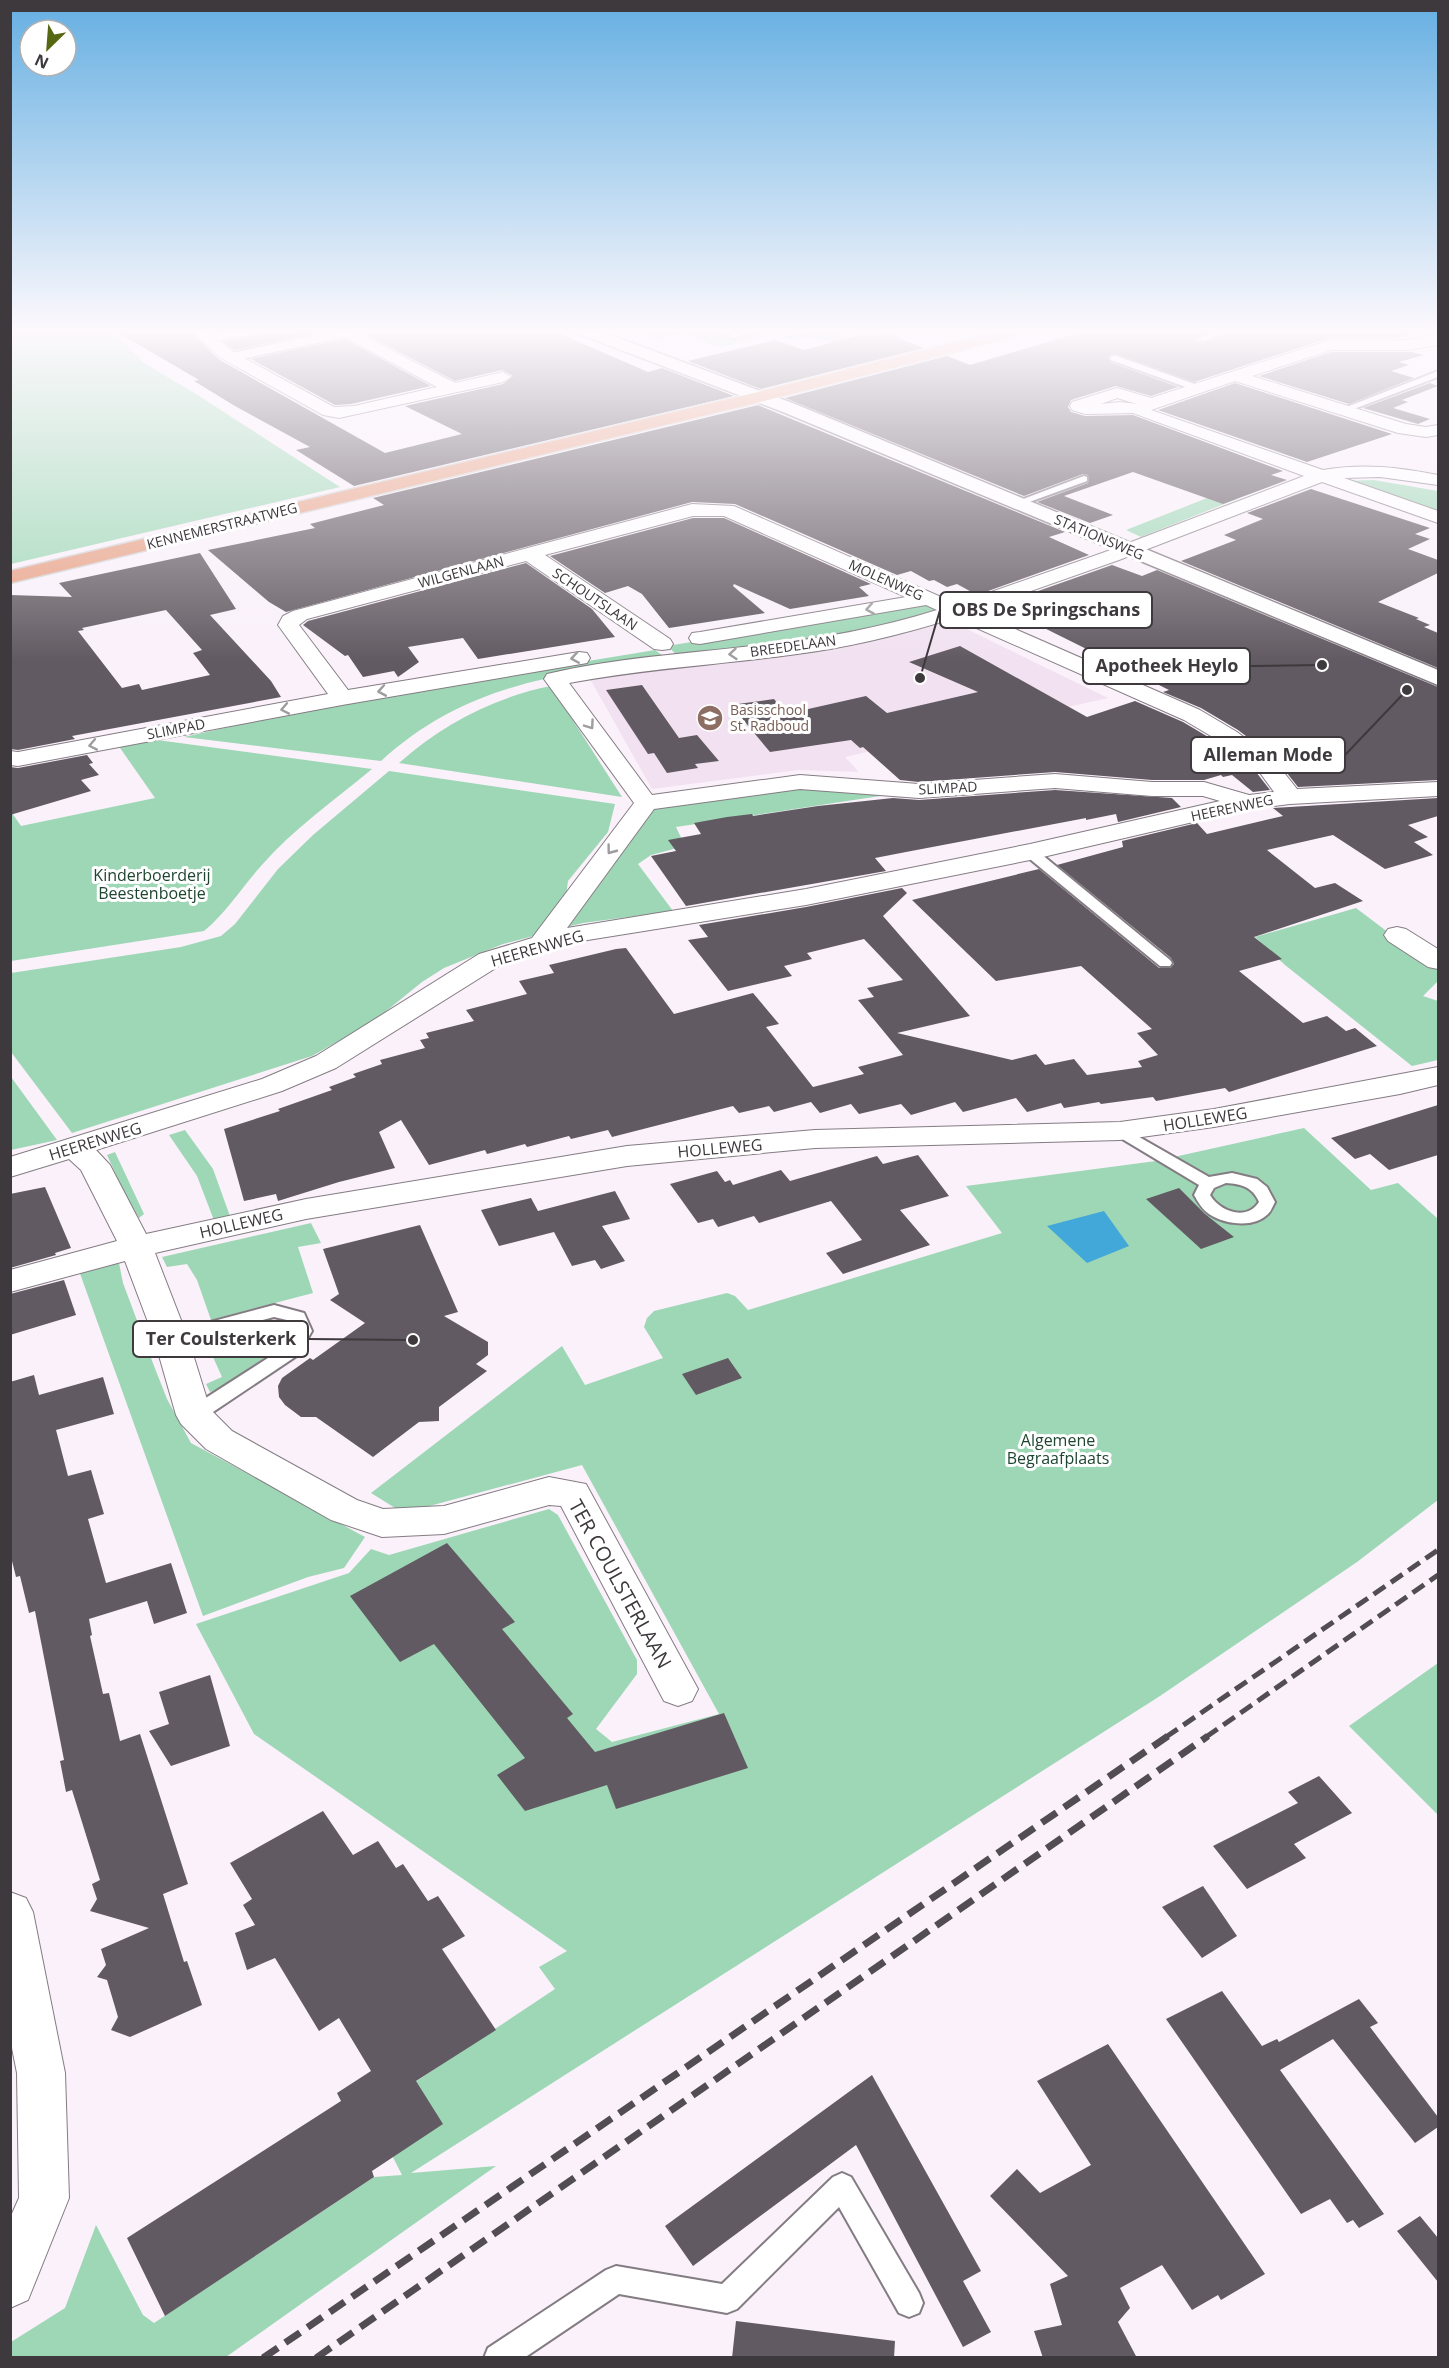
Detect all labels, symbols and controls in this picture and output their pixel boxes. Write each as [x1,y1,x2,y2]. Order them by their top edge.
north arrow [18,18,78,78]
text: N [31,49,52,74]
street label: KENNEMERSTRAATWEG [145,498,299,553]
street label: STATIONSWEG [1051,509,1147,564]
street label: WILGENLAAN [416,551,506,592]
street label: MOLENWEG [846,555,927,604]
street label: SCHOUTSLAAN [549,563,642,634]
callout: OBS De Springschans [940,592,1152,628]
text: OBS De Springschans [952,597,1140,621]
one-way arrow [866,602,876,615]
street label: BREEDELAAN [749,630,837,661]
one-way arrow [728,647,737,660]
callout: Apotheek Heylo [1083,648,1250,684]
one-way arrow [570,652,579,664]
text: Apotheek Heylo [1096,653,1239,677]
one-way arrow [378,684,388,697]
place label: Basisschool St. Radboud [730,700,809,735]
one-way arrow [280,702,290,715]
school or university icon: Basisschool St. Radboud [695,703,725,733]
street label: SLIMPAD [145,714,207,743]
one-way arrow [583,718,594,729]
callout: Alleman Mode [1191,737,1345,773]
one-way arrow [88,738,98,751]
text: Alleman Mode [1203,742,1333,766]
street label: SLIMPAD [918,776,978,799]
street label: HEERENWEG [1189,790,1275,826]
one-way arrow [607,844,618,855]
park label: Kinderboerderij Beestenboetje [93,864,211,904]
street label: HEERENWEG [488,924,586,972]
street label: HOLLEWEG [1161,1101,1249,1137]
street label: HEERENWEG [46,1116,144,1166]
street label: HOLLEWEG [677,1133,763,1163]
street label: HOLLEWEG [197,1203,285,1243]
callout: Ter Coulsterkerk [133,1321,308,1357]
text: Ter Coulsterkerk [146,1326,297,1350]
park label: Algemene Begraafplaats [1007,1429,1109,1469]
street label: TER COULSTERLAAN [563,1495,678,1673]

